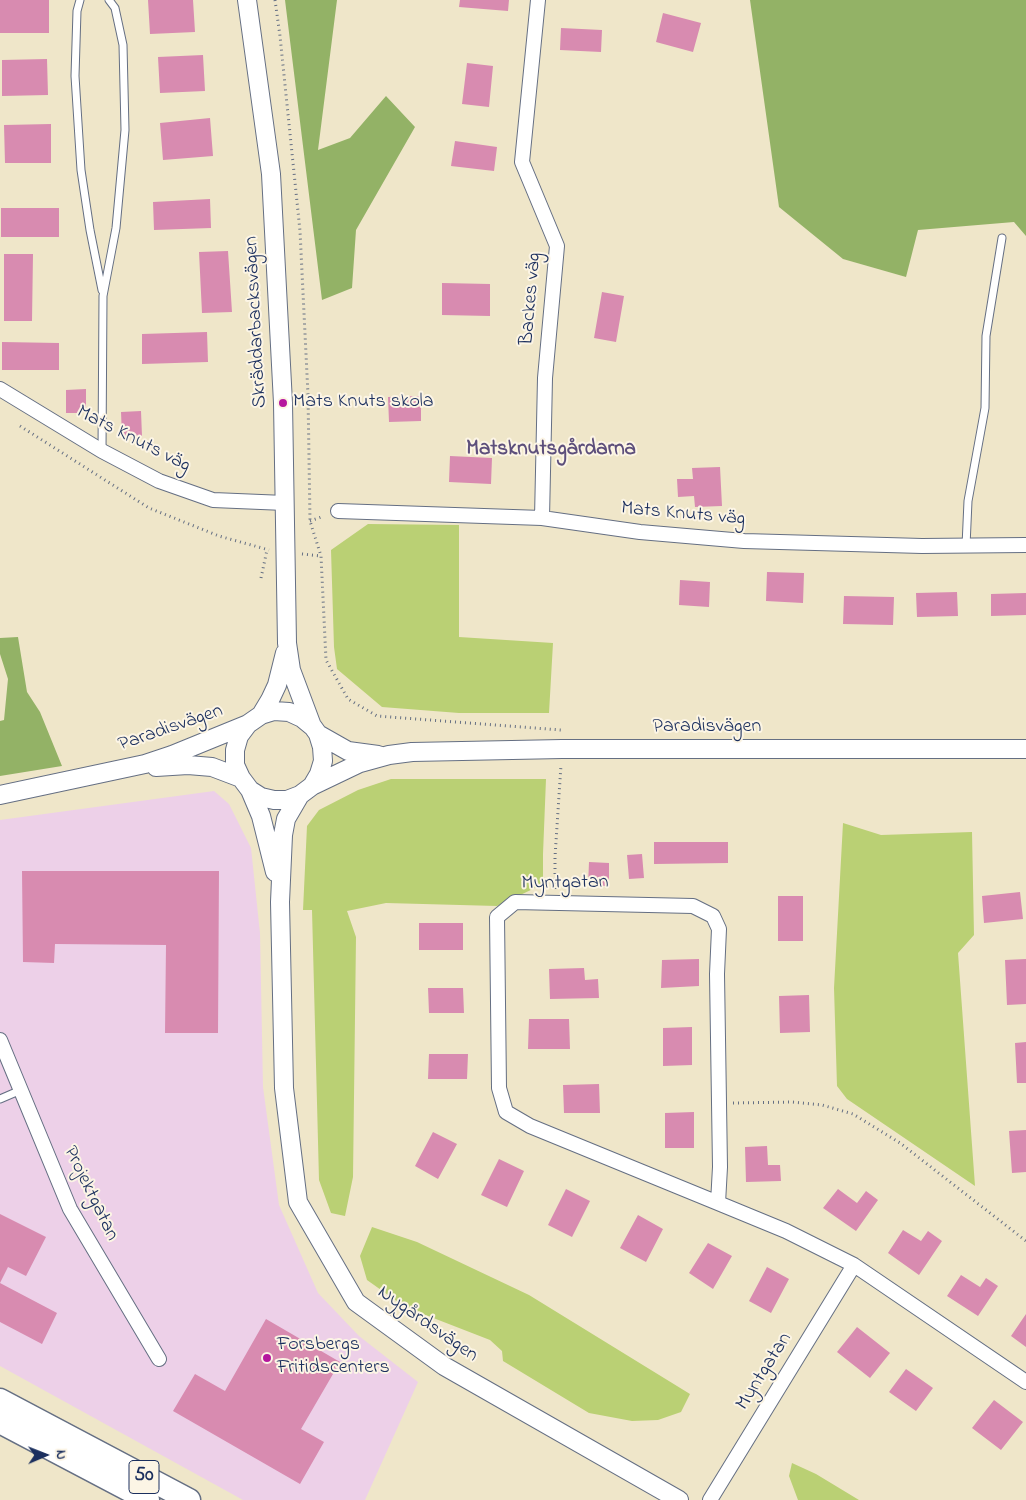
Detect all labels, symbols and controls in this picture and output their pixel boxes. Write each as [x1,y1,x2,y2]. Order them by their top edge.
street label: Skräddarbacksvägen [241,235,273,409]
street label: Backes väg [516,252,548,346]
place label: Mats Knuts skola [293,391,434,415]
marker: Mats Knuts skola [277,397,289,409]
street label: Mats Knuts väg [72,401,194,479]
district label: Matsknutsgårdarna [466,438,636,464]
street label: Mats Knuts väg [620,498,746,532]
street label: Paradisvägen [116,700,226,758]
street label: Paradisvägen [653,716,761,740]
street label: Myntgatan [521,871,609,897]
street label: Projektgatan [57,1143,123,1245]
street label: Nygårdsvägen [372,1281,482,1369]
street label: Myntgatan [732,1329,798,1415]
place label: Forsbergs Fritidscenters [277,1334,390,1381]
marker: Forsbergs Fritidscenters [261,1352,273,1364]
north arrow [20,1430,70,1480]
text: N [50,1450,71,1460]
road number: 50 [129,1460,159,1494]

